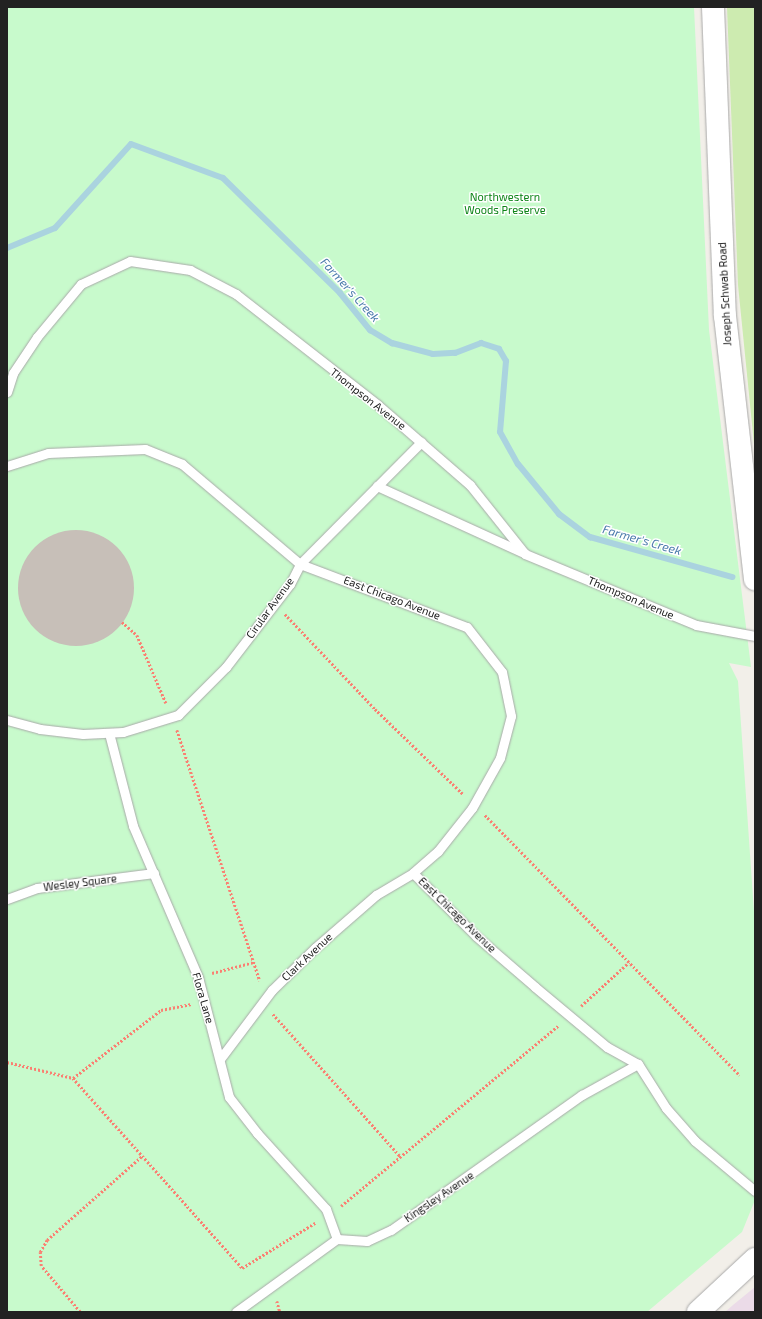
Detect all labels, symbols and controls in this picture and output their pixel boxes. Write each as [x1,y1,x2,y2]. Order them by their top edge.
park label: Northwestern Woods Preserve [464,191,546,217]
street label: Joseph Schwab Road [716,242,734,346]
water label: Farmer's Creek [317,255,383,325]
street label: Thompson Avenue [327,365,409,433]
water label: Farmer's Creek [601,522,683,558]
street label: East Chicago Avenue [342,573,442,623]
street label: Thompson Avenue [586,574,676,622]
street label: Cirular Avenue [243,575,297,641]
street label: Wesley Square [42,872,118,894]
street label: East Chicago Avenue [415,875,499,955]
street label: Clark Avenue [279,930,335,984]
street label: Flora Lane [189,971,217,1025]
street label: Kingsley Avenue [401,1169,477,1225]

